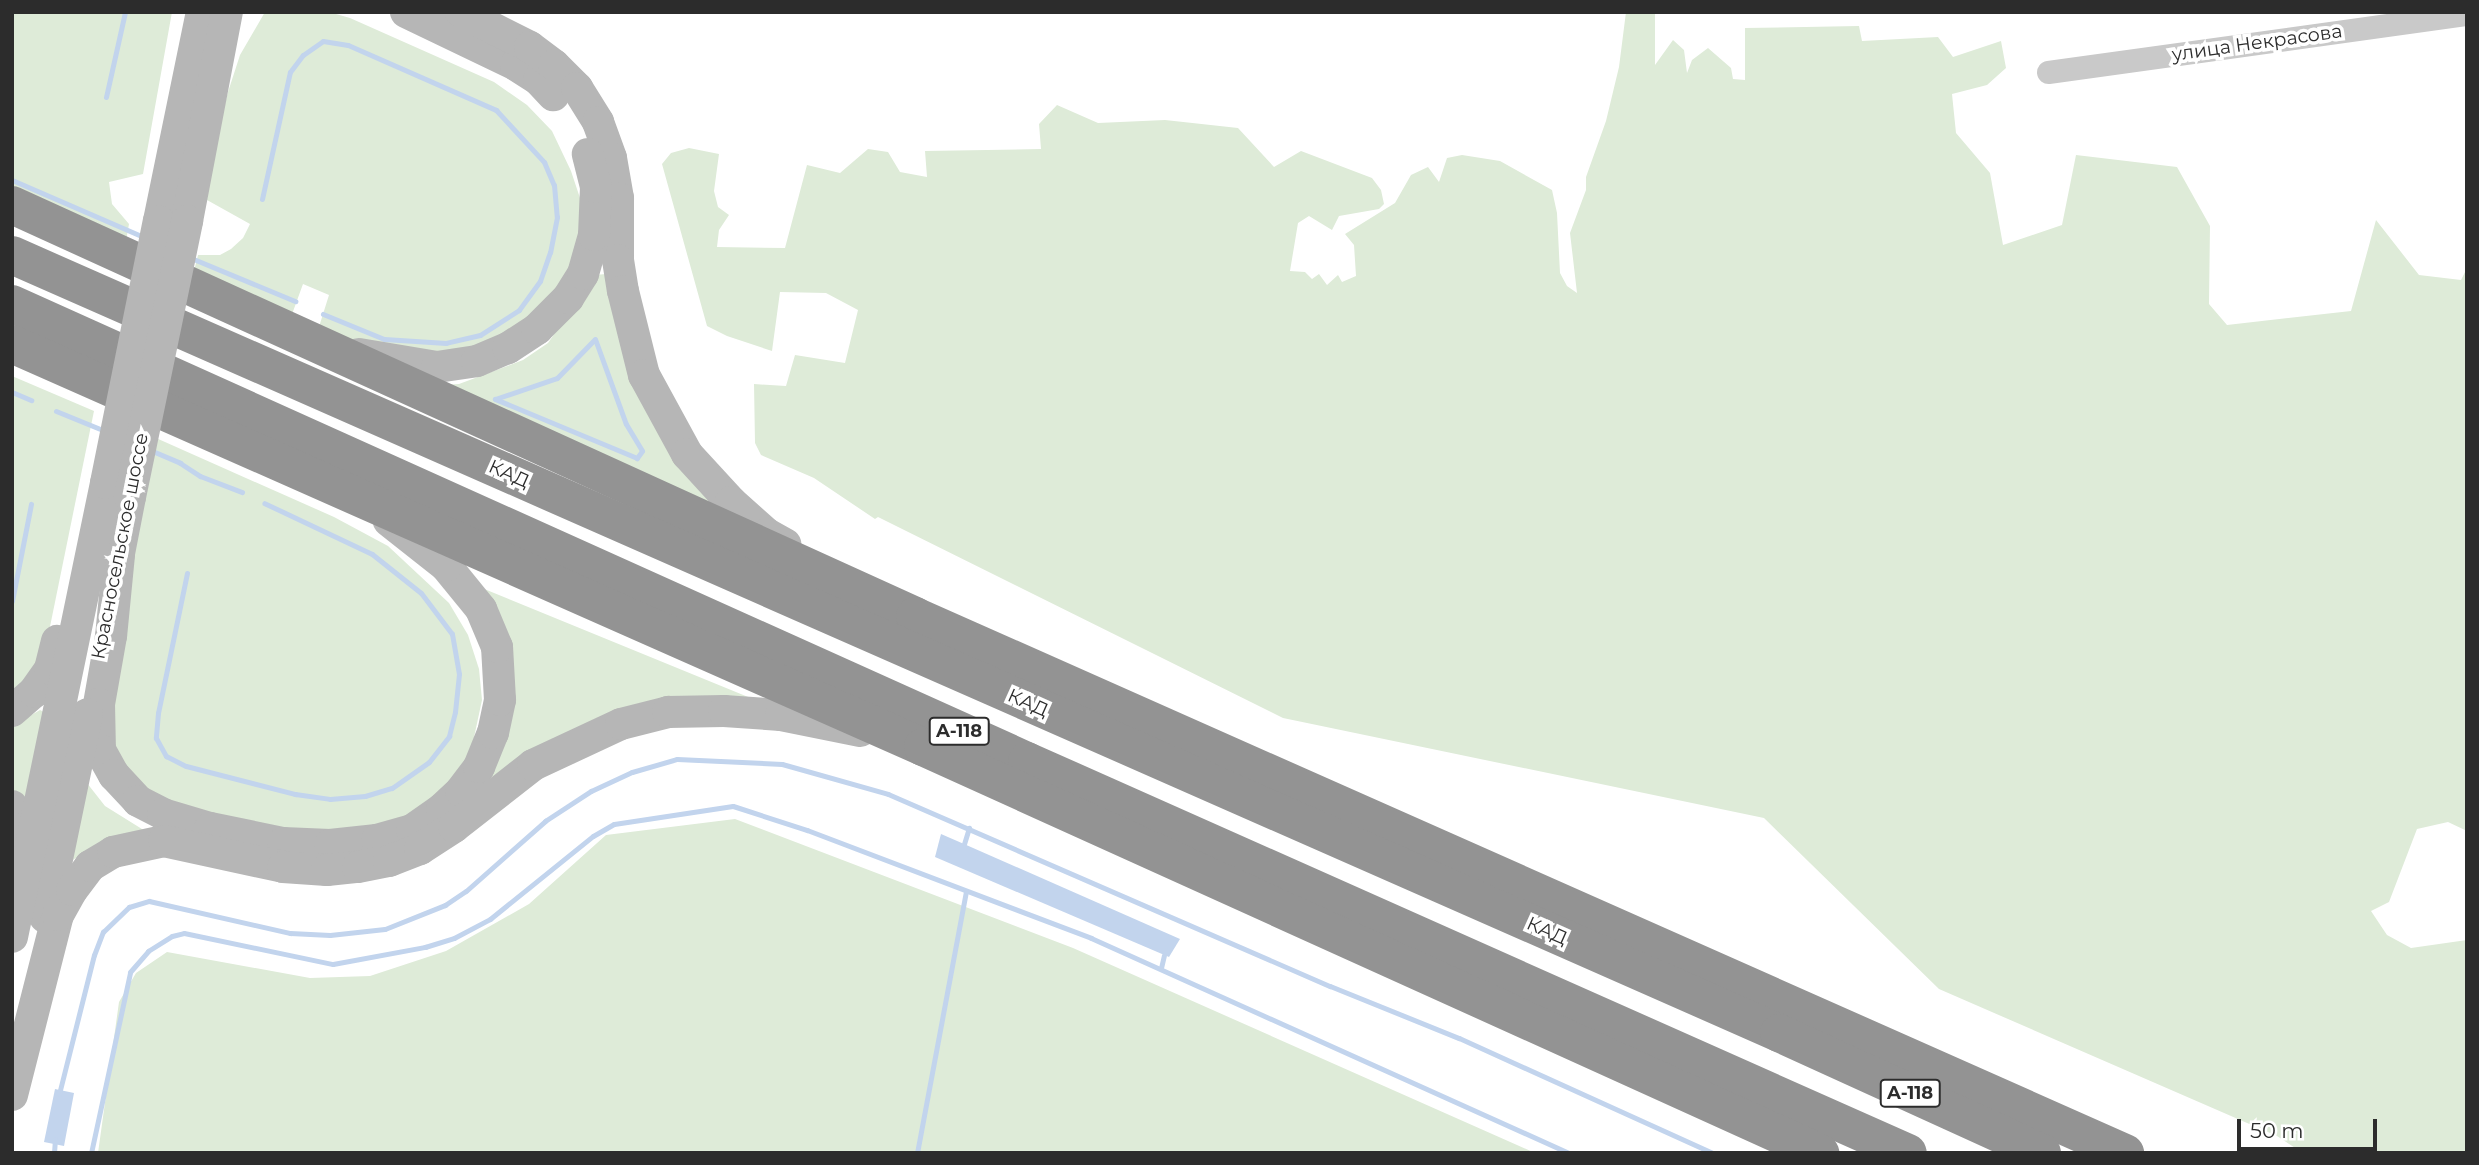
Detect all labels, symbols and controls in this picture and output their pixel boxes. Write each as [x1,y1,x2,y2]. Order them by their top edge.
street label: улица Некрасова [2170,20,2344,66]
street label: Красносельское шоссе [87,431,153,661]
street label: КАД [485,455,533,493]
street label: КАД [1004,684,1052,722]
road number: А-118 [928,716,990,746]
street label: КАД [1523,912,1571,950]
road number: А-118 [1878,1078,1941,1108]
scale bar [2241,1106,2381,1150]
text: 50 m [2250,1118,2304,1143]

